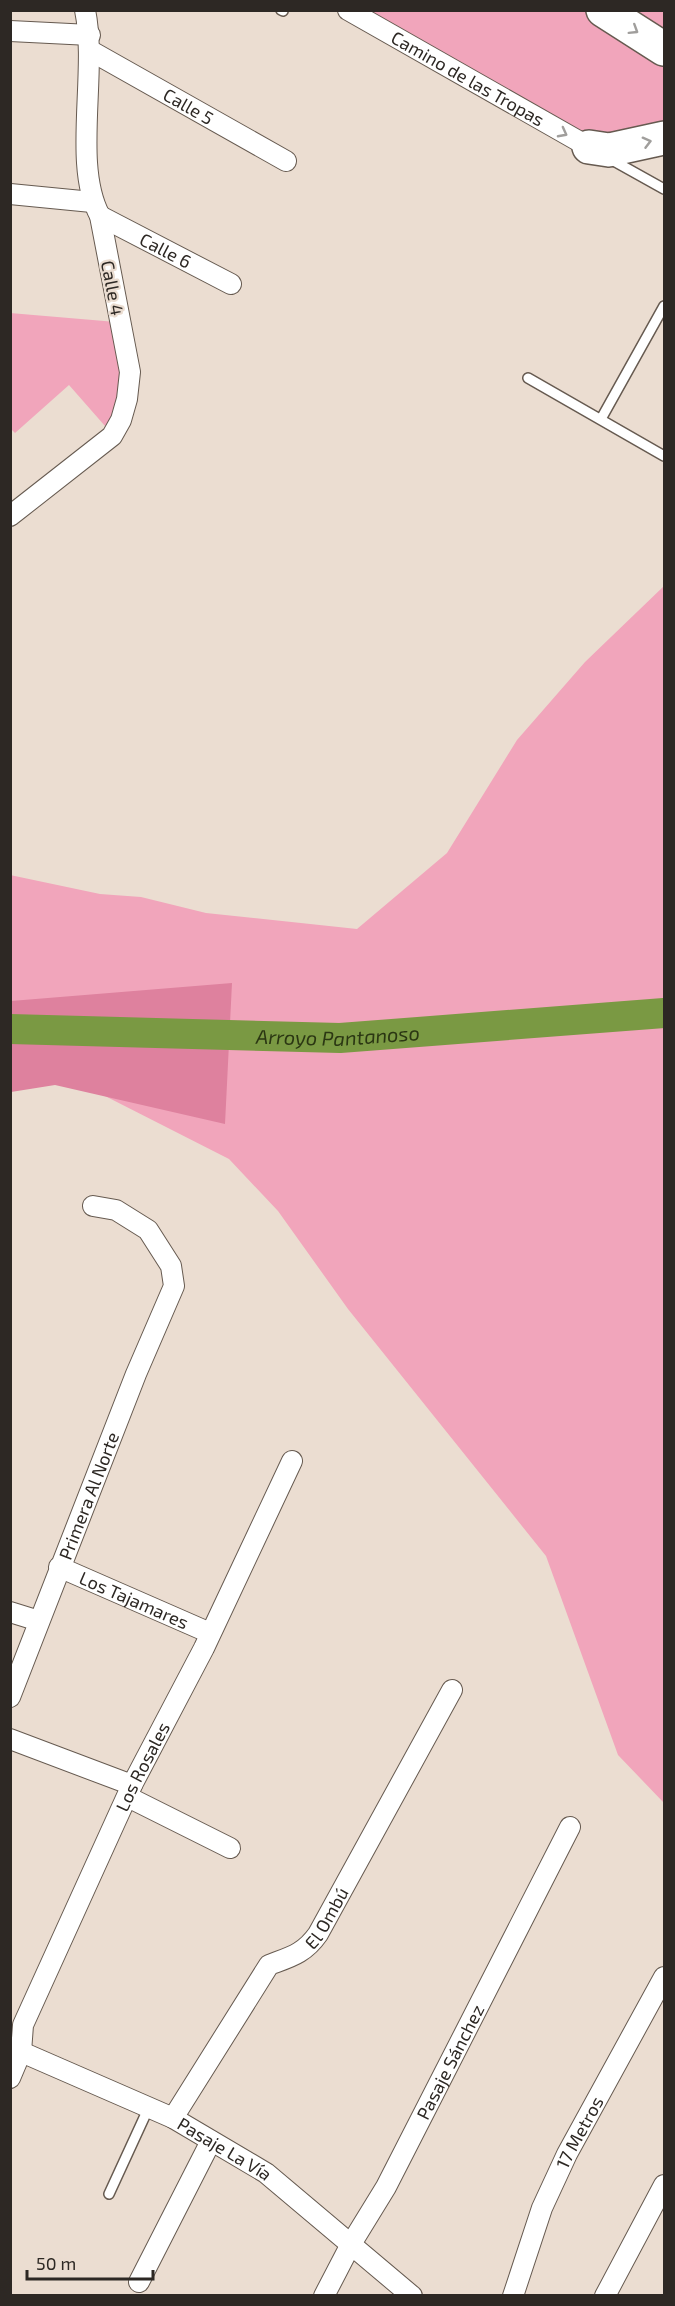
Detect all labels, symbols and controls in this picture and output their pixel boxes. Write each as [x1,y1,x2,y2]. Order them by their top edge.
one-way arrow [628,22,638,34]
street label: Camino de las Tropas [387,26,548,130]
street label: Calle 5 [160,83,218,129]
one-way arrow [557,126,567,137]
one-way arrow [642,137,652,150]
street label: Calle 6 [136,228,195,272]
street label: Calle 4 [97,259,129,317]
water label: Arroyo Pantanoso [255,1020,421,1050]
street label: Primera Al Norte [54,1429,123,1563]
street label: Los Tajamares [76,1566,192,1633]
street label: Los Rosales [111,1718,174,1815]
street label: El Ombú [300,1883,353,1953]
street label: Pasaje Sánchez [411,2001,488,2123]
street label: 17 Metros [551,2092,608,2172]
street label: Pasaje La Vía [174,2112,277,2185]
scale bar [27,2243,153,2281]
text: 50 m [36,2252,76,2274]

